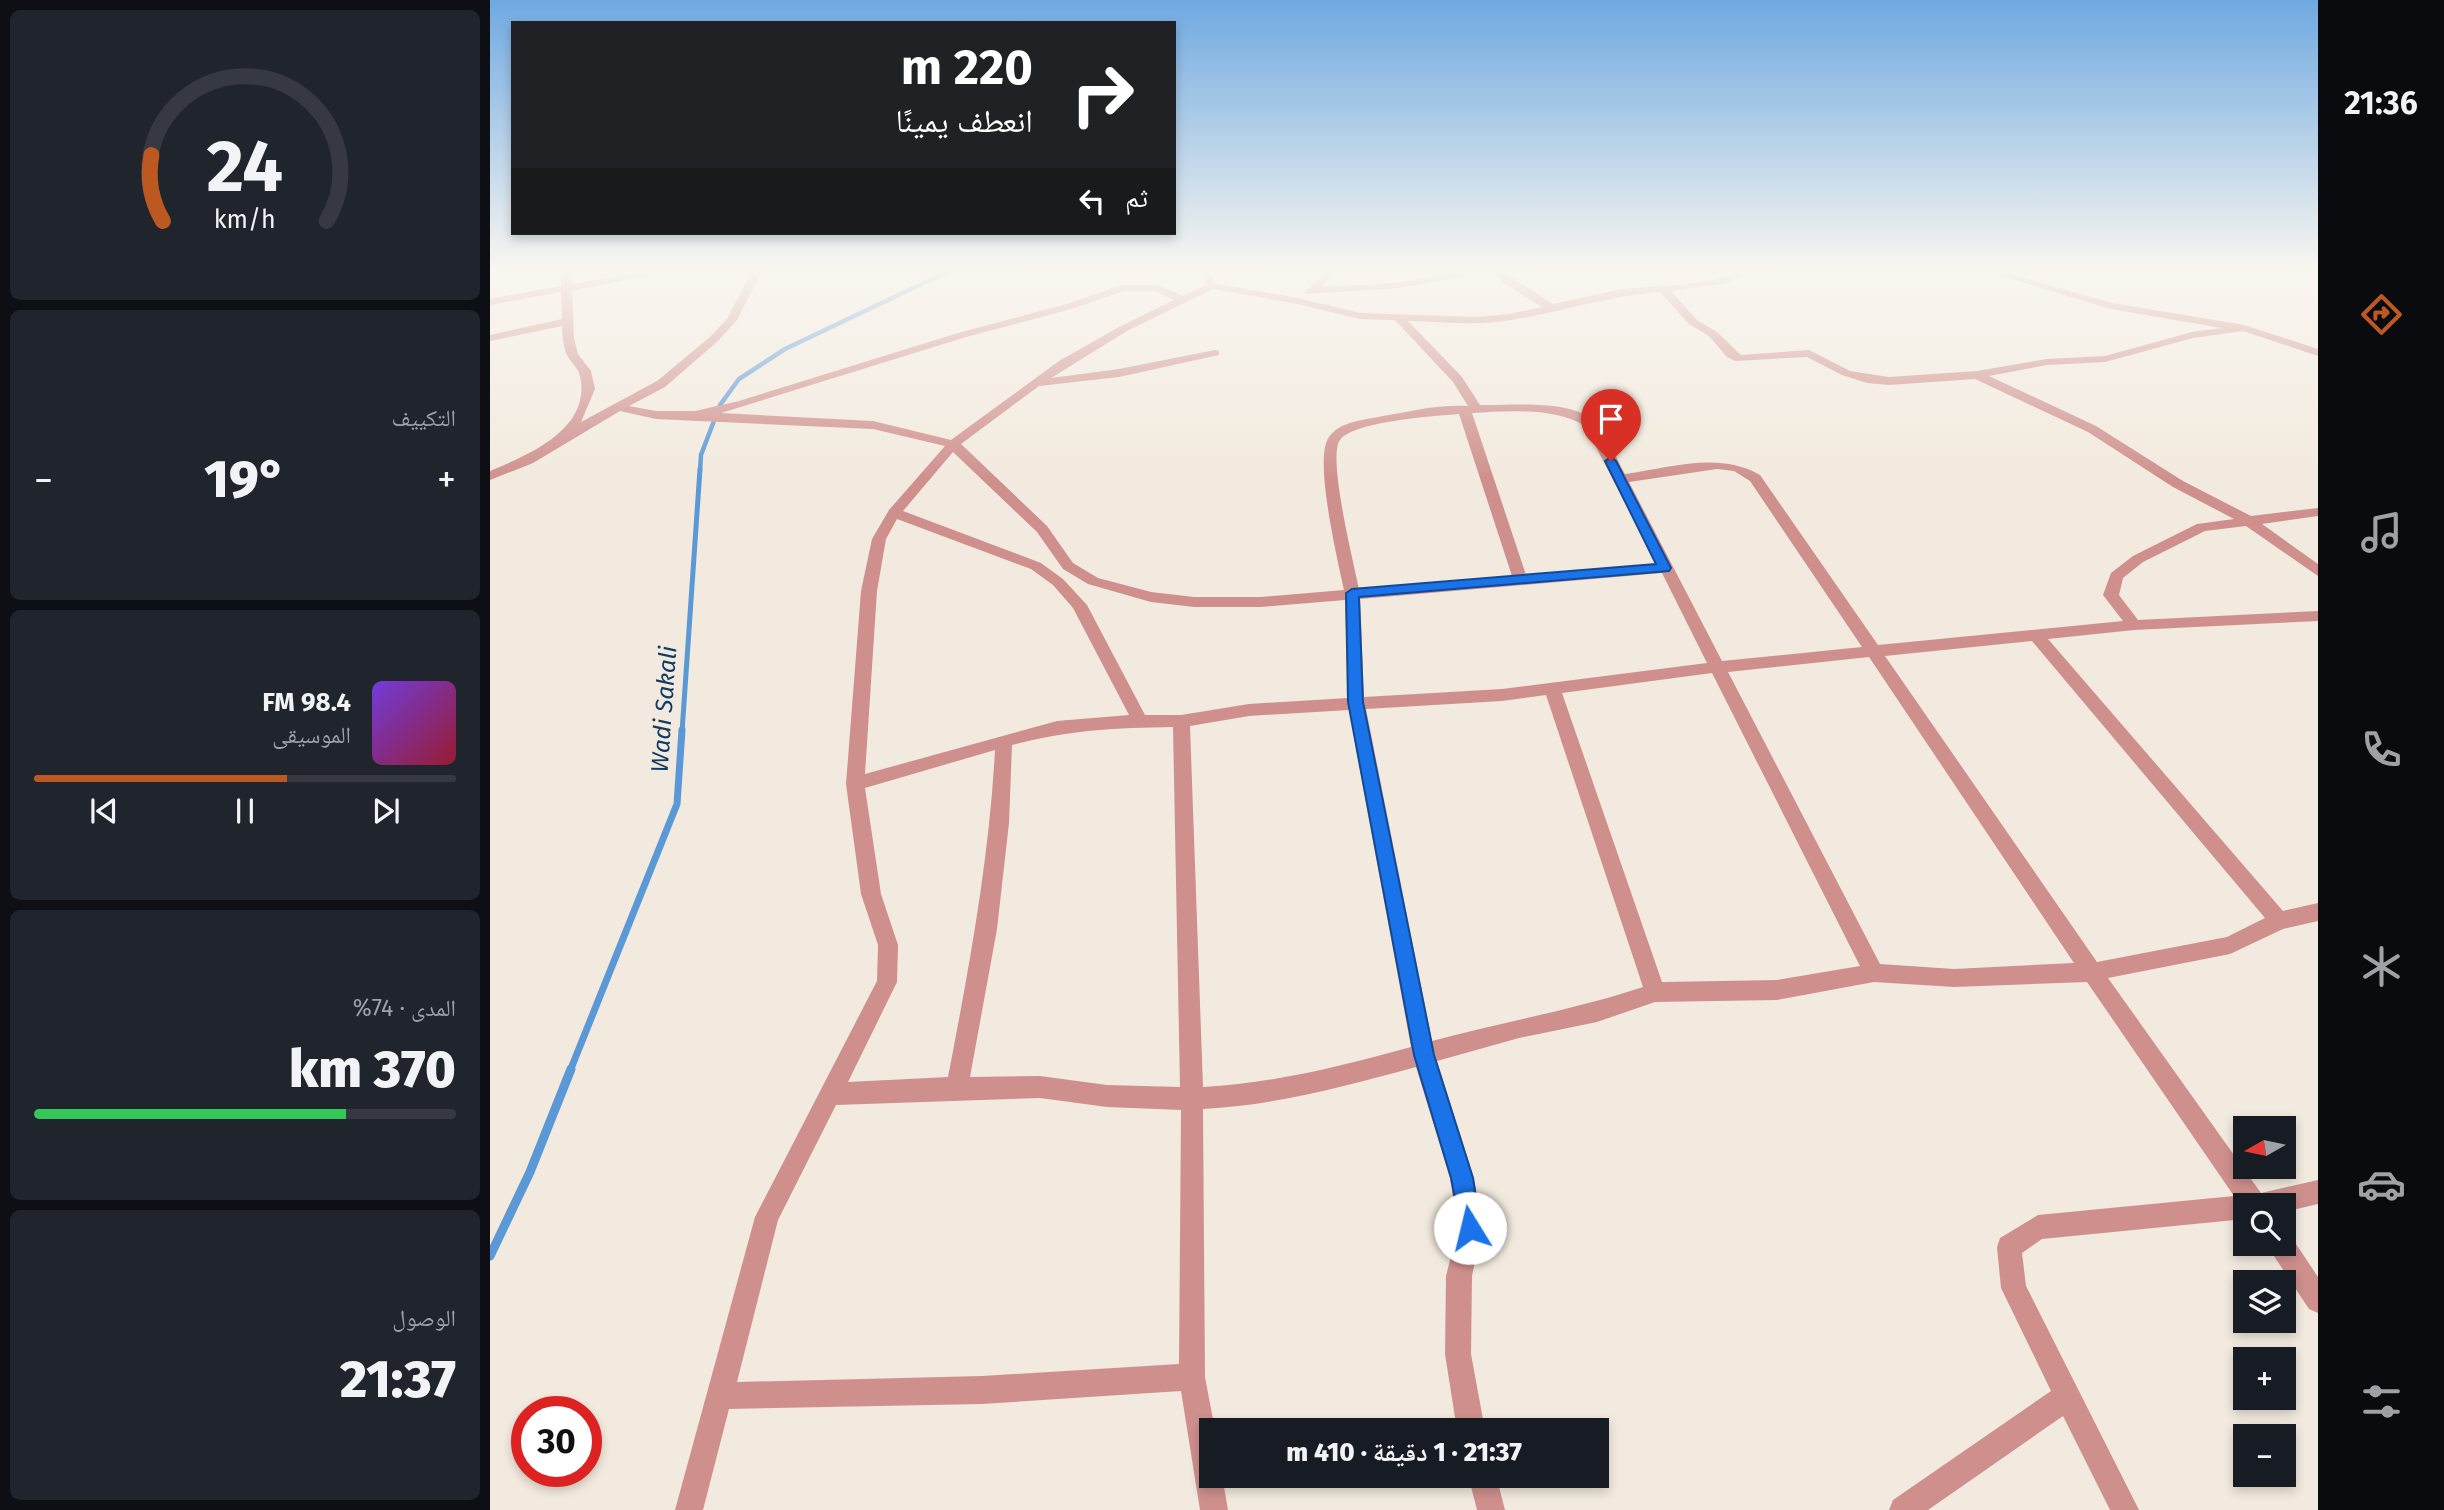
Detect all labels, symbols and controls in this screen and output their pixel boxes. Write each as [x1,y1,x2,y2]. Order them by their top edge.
text: 220 m [901,38,1033,97]
icon: right [1057,49,1148,140]
text: 21:36 [2344,84,2418,122]
text: انعطف يمينًا [895,102,1033,140]
text: 24 [207,123,283,210]
icon: left [1073,182,1111,220]
text: ثم [1125,183,1148,214]
text: km/h [214,205,276,235]
icon: directions [2357,290,2406,339]
pin [1581,389,1641,461]
icon: arrive [1592,400,1630,438]
text: التكييف [391,404,456,432]
text: 19° [204,448,286,511]
text: − [34,457,53,503]
text: + [437,457,456,503]
icon: music [2357,508,2406,557]
water label: Wadi Sakali [646,644,682,773]
text: 98.4 FM [262,687,351,718]
text: الموسيقى [272,721,351,749]
icon: phone [2357,725,2406,774]
icon: previous [85,792,123,830]
icon: pause [226,792,264,830]
icon: next [367,792,405,830]
icon: climate [2357,942,2406,991]
text: المدى · 74% [353,994,456,1022]
text: 370 km [289,1038,456,1101]
north arrow [2233,1116,2296,1180]
map controls [2233,1116,2296,1487]
icon: car [2357,1160,2406,1209]
position arrow [1433,1191,1507,1265]
button: search [2233,1193,2296,1256]
button: layers [2233,1270,2296,1333]
text: الوصول [392,1304,456,1332]
button: + [2233,1347,2296,1410]
text: 21:37 [340,1348,456,1411]
icon: filters [2357,1377,2406,1426]
speed limit sign: 30 [511,1396,602,1487]
button: − [2233,1424,2296,1487]
text: 21:37 · 1 دقيقة · 410 m [1286,1437,1522,1468]

